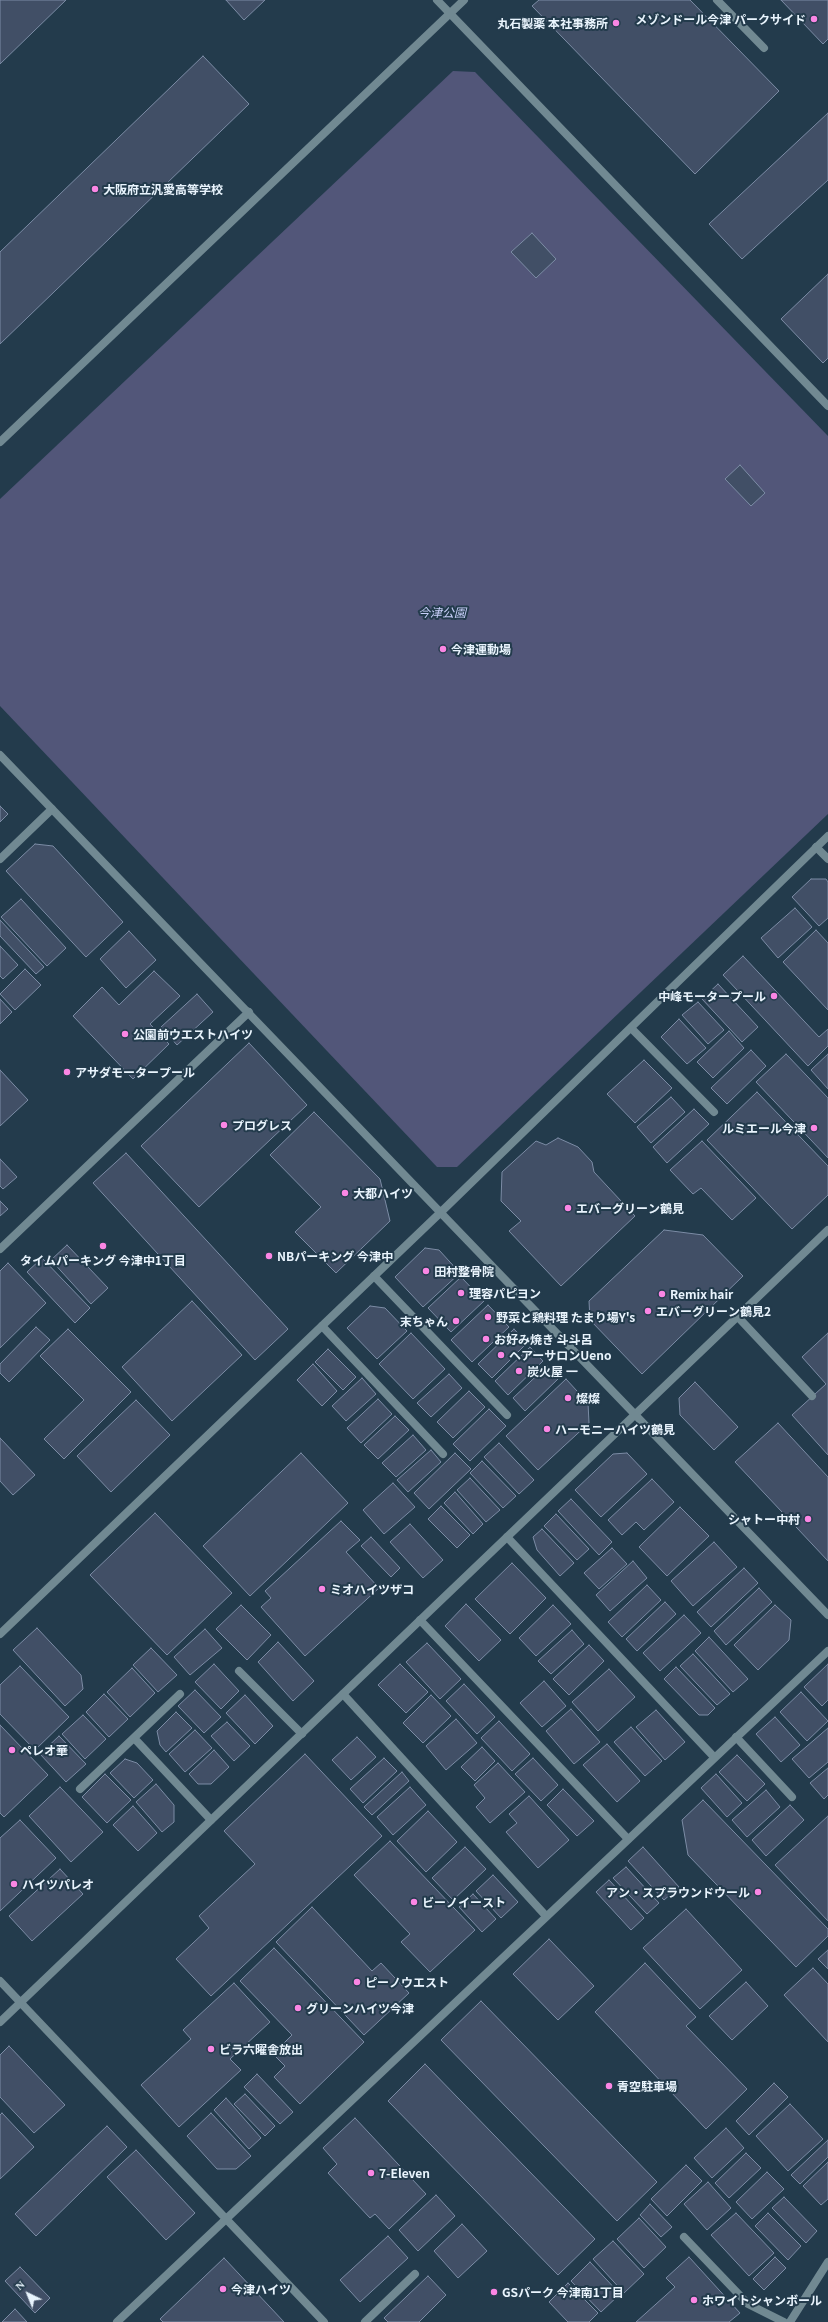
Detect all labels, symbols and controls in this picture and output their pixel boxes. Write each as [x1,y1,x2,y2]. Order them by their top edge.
place label: メゾンドール今津 パークサイド [635,12,806,26]
marker: メゾンドール今津 パークサイド [809,14,819,24]
place label: 丸石製薬 本社事務所 [497,16,608,30]
marker: 丸石製薬 本社事務所 [611,18,621,28]
place label: 大阪府立汎愛高等学校 [103,182,223,196]
marker: 大阪府立汎愛高等学校 [90,184,100,194]
park label: 今津公園 [418,605,466,619]
place label: 今津運動場 [451,642,511,656]
marker: 今津運動場 [438,644,448,654]
place label: 中峰モータープール [658,989,766,1003]
marker: 中峰モータープール [769,991,779,1001]
place label: 公園前ウエストハイツ [133,1027,253,1041]
marker: 公園前ウエストハイツ [120,1029,130,1039]
place label: アサダモータープール [75,1065,195,1079]
marker: アサダモータープール [62,1067,72,1077]
place label: プログレス [232,1118,292,1132]
marker: プログレス [219,1120,229,1130]
place label: ルミエール今津 [722,1121,806,1135]
marker: ルミエール今津 [809,1123,819,1133]
place label: 大都ハイツ [353,1186,413,1200]
marker: 大都ハイツ [340,1188,350,1198]
place label: エバーグリーン鶴見 [576,1201,684,1215]
marker: エバーグリーン鶴見 [563,1203,573,1213]
marker: タイムパーキング 今津中1丁目 [98,1241,108,1251]
place label: NBパーキング 今津中 [277,1249,393,1263]
marker: NBパーキング 今津中 [264,1251,274,1261]
place label: タイムパーキング 今津中1丁目 [20,1253,186,1267]
place label: 田村整骨院 [434,1264,494,1278]
marker: 田村整骨院 [421,1266,431,1276]
place label: 理容パピヨン [469,1286,541,1300]
place label: Remix hair [670,1287,733,1301]
marker: 理容パピヨン [456,1288,466,1298]
marker: Remix hair [657,1289,667,1299]
place label: エバーグリーン鶴見2 [656,1304,771,1318]
marker: エバーグリーン鶴見2 [643,1306,653,1316]
place label: 野菜と鶏料理 たまり場Y's [496,1310,635,1324]
marker: 野菜と鶏料理 たまり場Y's [483,1312,493,1322]
place label: 末ちゃん [400,1314,448,1328]
marker: 末ちゃん [451,1316,461,1326]
place label: お好み焼き 斗斗呂 [494,1332,593,1346]
marker: お好み焼き 斗斗呂 [481,1334,491,1344]
place label: ヘアーサロンUeno [509,1348,611,1362]
marker: ヘアーサロンUeno [496,1350,506,1360]
place label: 炭火屋 一 [527,1364,578,1378]
marker: 炭火屋 一 [514,1366,524,1376]
place label: 燦燦 [576,1391,600,1405]
marker: 燦燦 [563,1393,573,1403]
place label: ハーモニーハイツ鶴見 [555,1422,675,1436]
marker: ハーモニーハイツ鶴見 [542,1424,552,1434]
place label: シャトー中村 [728,1512,800,1526]
marker: シャトー中村 [803,1514,813,1524]
place label: ミオハイツザコ [330,1582,414,1596]
marker: ミオハイツザコ [317,1584,327,1594]
place label: ペレオ華 [20,1743,68,1757]
marker: ペレオ華 [7,1745,17,1755]
place label: ハイツパレオ [22,1877,94,1891]
marker: ハイツパレオ [9,1879,19,1889]
place label: アン・スプラウンドウール [606,1885,750,1899]
marker: アン・スプラウンドウール [753,1887,763,1897]
place label: ビーノイースト [422,1895,506,1909]
marker: ビーノイースト [409,1897,419,1907]
place label: ピーノウエスト [365,1975,449,1989]
marker: ピーノウエスト [352,1977,362,1987]
place label: グリーンハイツ今津 [306,2001,414,2015]
marker: グリーンハイツ今津 [293,2003,303,2013]
place label: ビラ六曜舎放出 [219,2042,303,2056]
marker: ビラ六曜舎放出 [206,2044,216,2054]
place label: 青空駐車場 [617,2079,677,2093]
marker: 青空駐車場 [604,2081,614,2091]
place label: 7-Eleven [379,2166,430,2180]
marker: 7-Eleven [366,2168,376,2178]
north arrow [8,2274,48,2314]
text: N [13,2278,27,2292]
place label: 今津ハイツ [231,2282,291,2296]
marker: 今津ハイツ [218,2284,228,2294]
place label: GSパーク 今津南1丁目 [502,2285,624,2299]
marker: GSパーク 今津南1丁目 [489,2287,499,2297]
place label: ホワイトシャンボール [702,2293,822,2307]
marker: ホワイトシャンボール [689,2295,699,2305]

